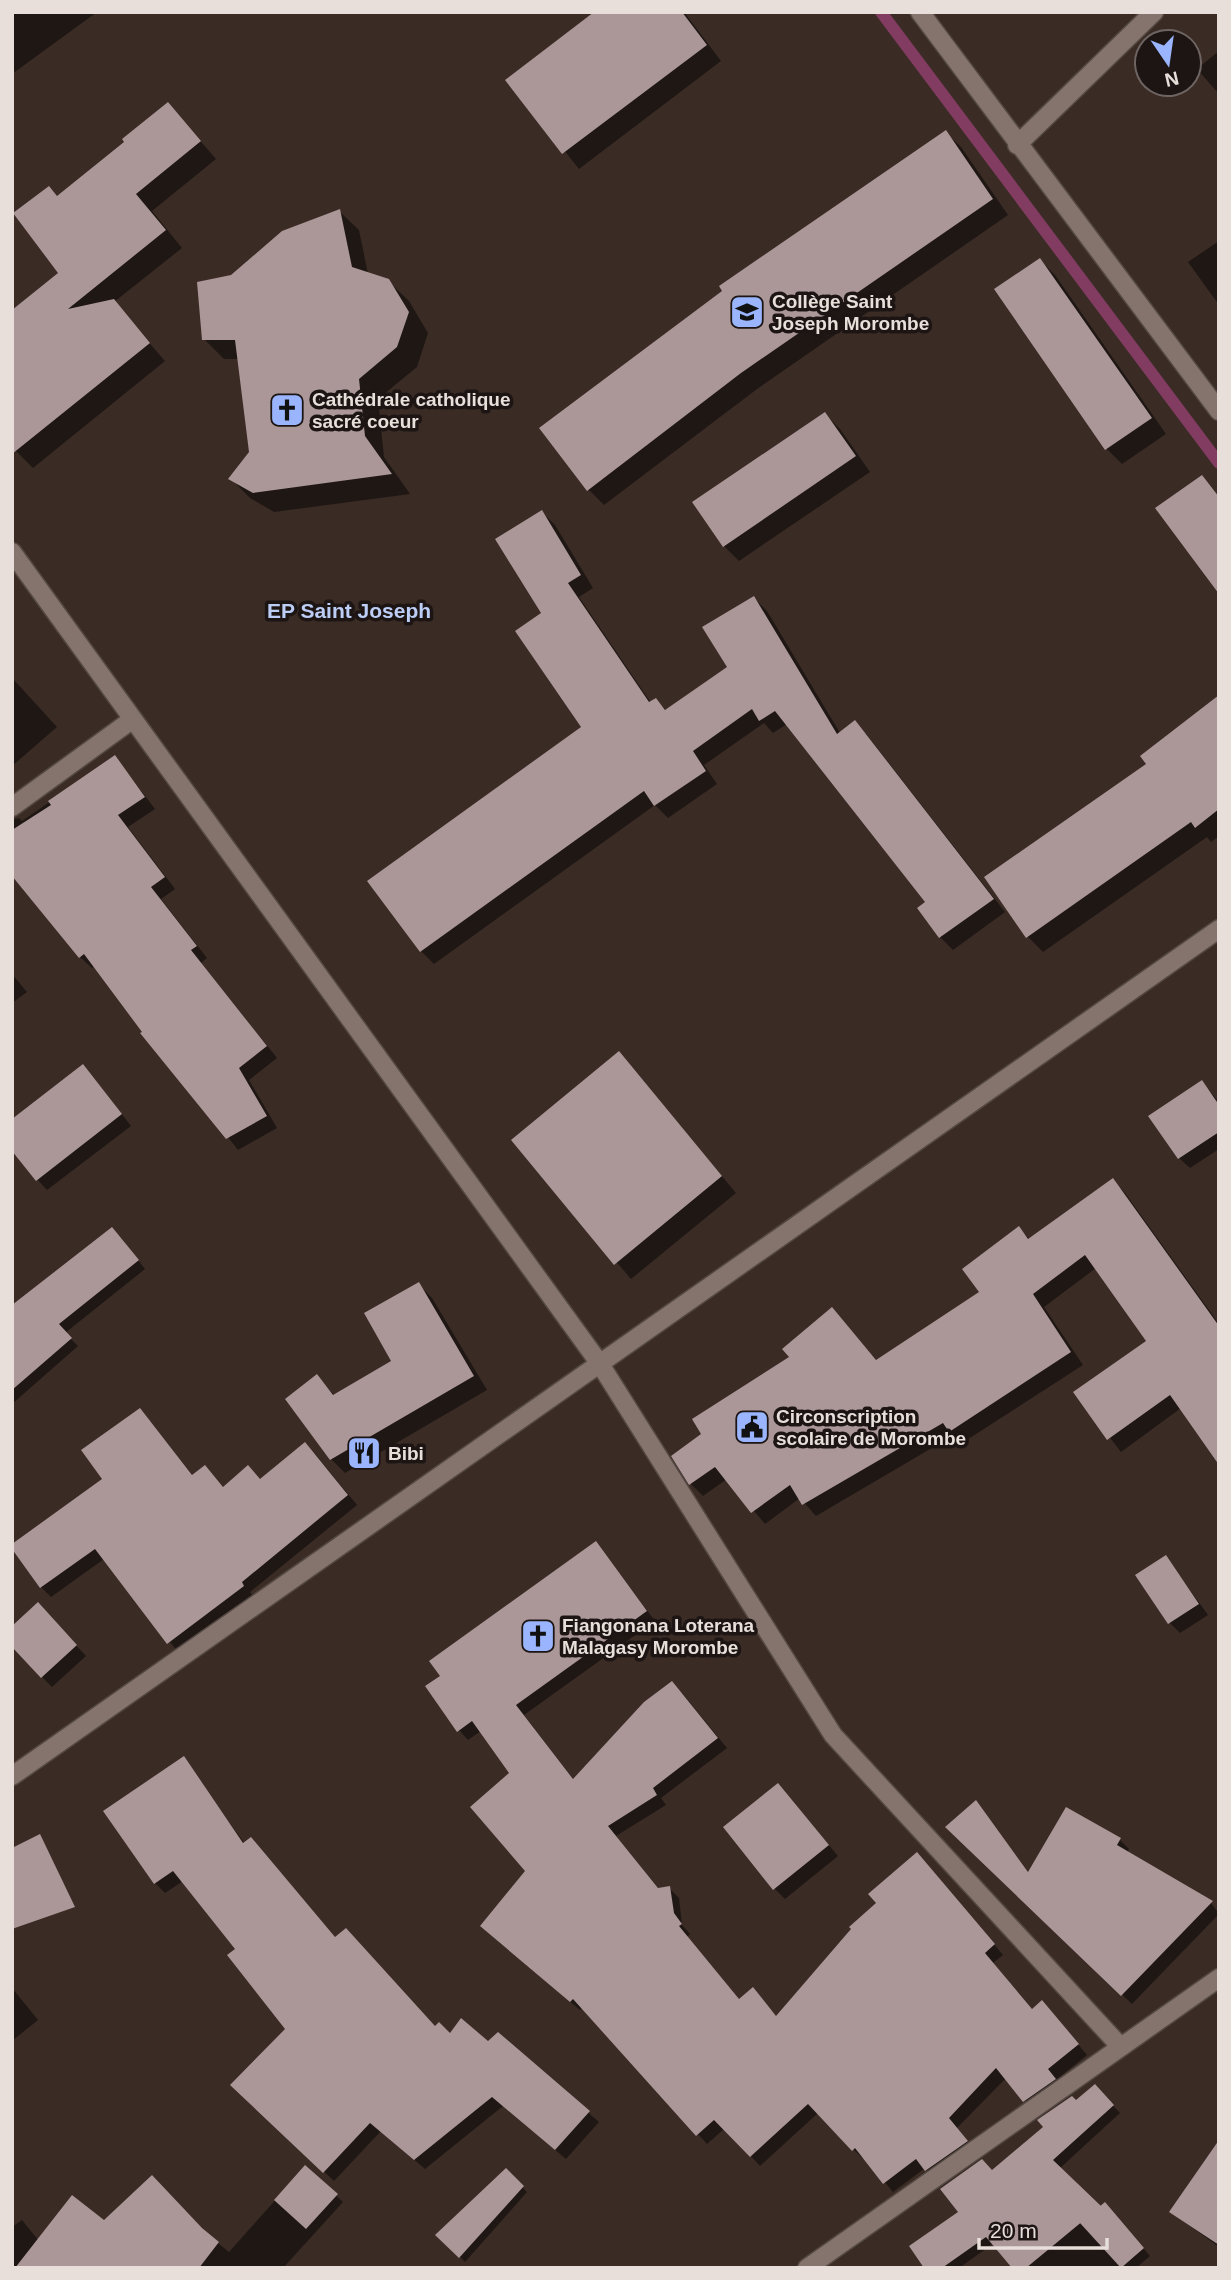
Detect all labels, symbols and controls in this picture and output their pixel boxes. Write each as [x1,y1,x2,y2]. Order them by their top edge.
north arrow [1133,28,1203,98]
text: N [1163,67,1181,91]
place label: Collège Saint Joseph Morombe [772,291,929,334]
school or university icon: Collège Saint Joseph Morombe [728,293,766,331]
place label: Cathédrale catholique sacré coeur [312,389,511,432]
church icon: Cathédrale catholique sacré coeur [268,391,306,429]
district label: EP Saint Joseph [267,599,431,622]
place label: Circonscription scolaire de Morombe [776,1406,966,1449]
public building icon: Circonscription scolaire de Morombe [733,1408,771,1446]
restaurant icon: Bibi [345,1434,383,1472]
place label: Bibi [388,1443,424,1464]
place label: Fiangonana Loterana Malagasy Morombe [562,1615,755,1658]
church icon: Fiangonana Loterana Malagasy Morombe [519,1617,557,1655]
scale bar [979,2206,1107,2250]
text: 20 m [990,2219,1037,2242]

